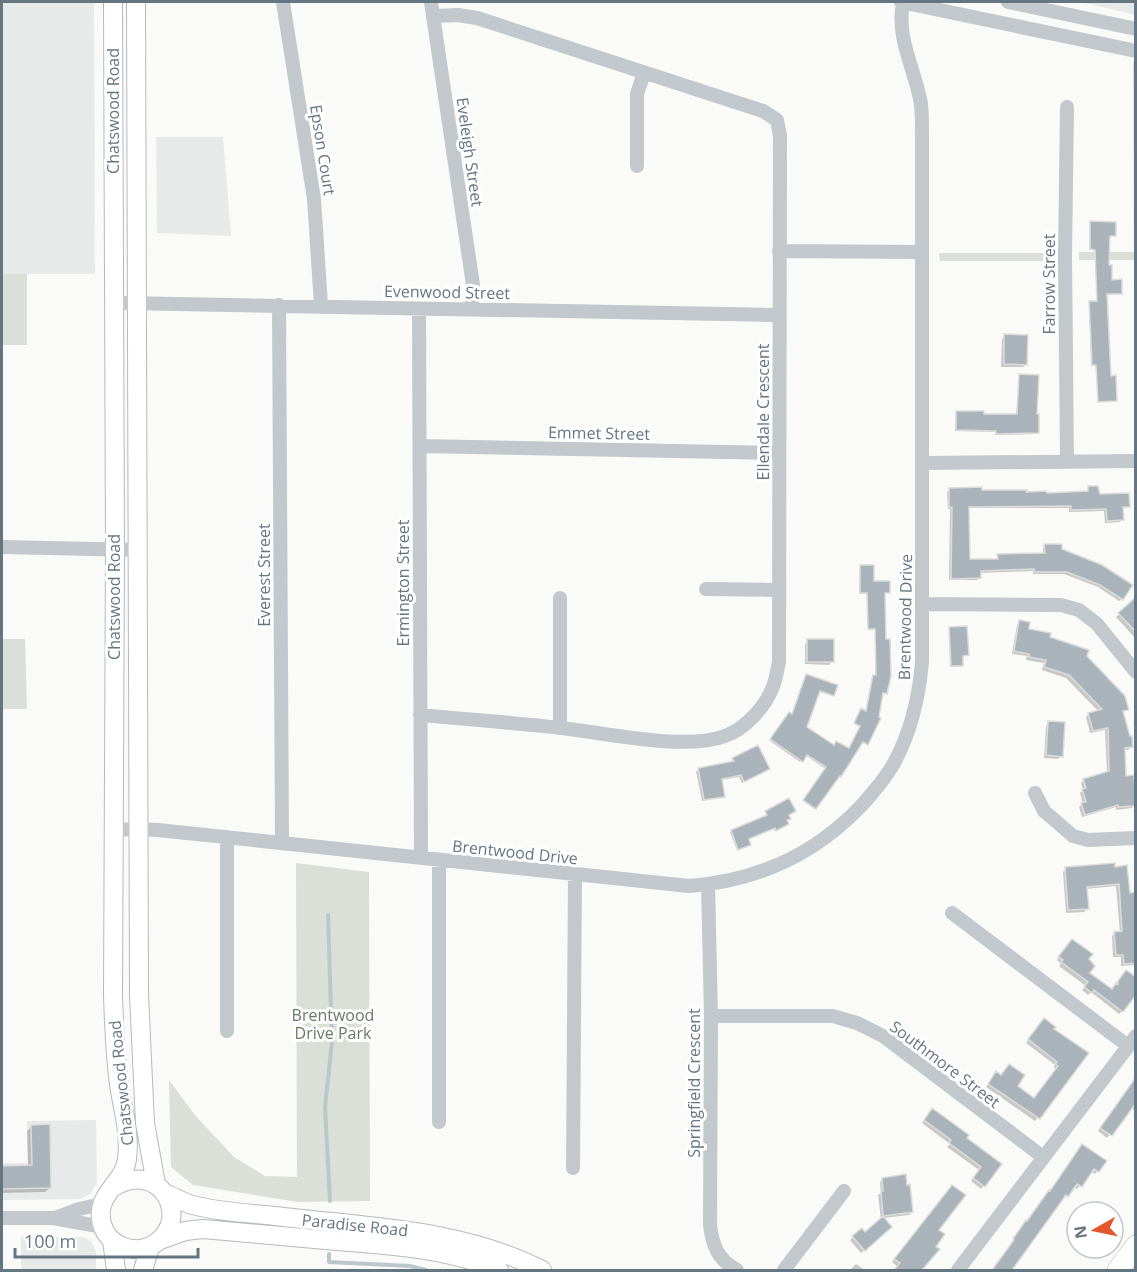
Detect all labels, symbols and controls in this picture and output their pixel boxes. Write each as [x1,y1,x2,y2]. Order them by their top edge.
street label: Chatswood Road [102,48,124,174]
street label: Eveleigh Street [451,96,489,208]
street label: Epson Court [305,103,341,197]
street label: Farrow Street [1038,233,1060,335]
street label: Evenwood Street [384,280,510,304]
street label: Ellendale Crescent [752,343,774,481]
street label: Emmet Street [548,421,651,445]
street label: Ermington Street [392,519,414,646]
street label: Everest Street [253,523,275,627]
street label: Chatswood Road [103,534,125,660]
street label: Brentwood Drive [893,554,917,680]
street label: Brentwood Drive [451,834,579,870]
park label: Brentwood Drive Park [292,1004,374,1044]
street label: Springfield Crescent [683,1008,705,1158]
street label: Southmore Street [885,1015,1005,1113]
street label: Chatswood Road [103,1019,139,1147]
north arrow [1065,1200,1125,1260]
street label: Paradise Road [301,1208,409,1242]
scale bar [15,1221,198,1259]
text: N [1068,1224,1092,1240]
text: 100 m [24,1229,76,1253]

